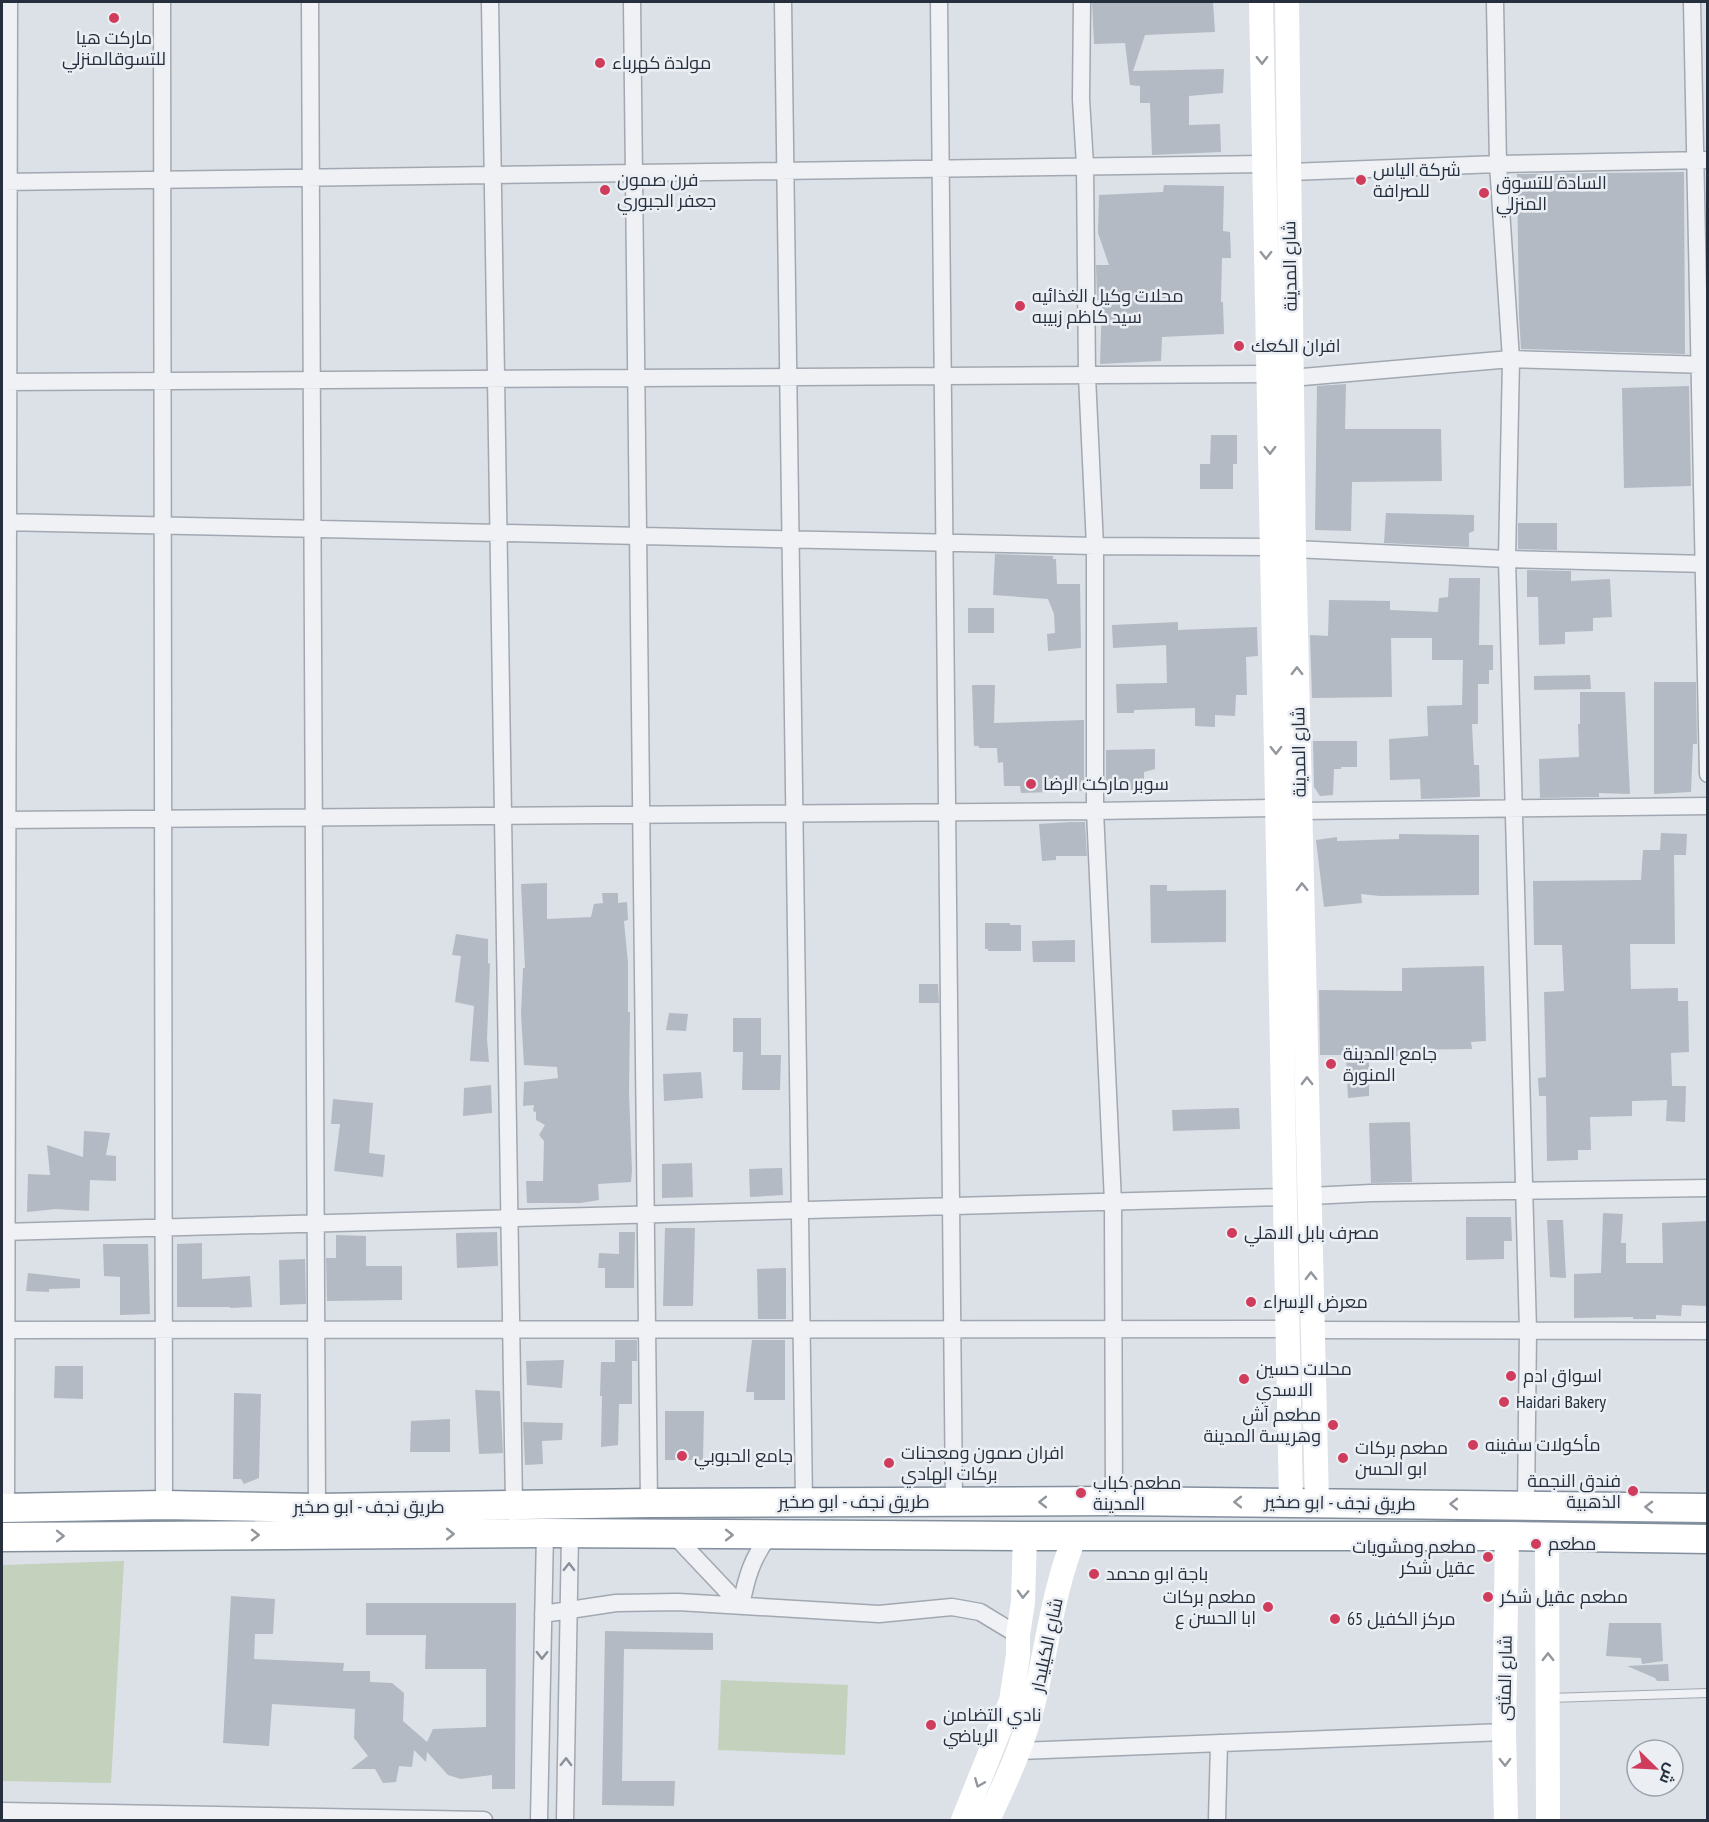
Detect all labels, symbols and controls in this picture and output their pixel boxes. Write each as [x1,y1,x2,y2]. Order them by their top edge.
marker: ماركت هيا للتسوقالمنزلي [107,11,121,25]
place label: ماركت هيا للتسوقالمنزلي [62,26,166,73]
place label: مولدة كهرباء [612,51,711,74]
one-way arrow [1256,55,1269,64]
marker: مولدة كهرباء [593,56,607,70]
place label: شركة الياس للصرافة [1373,158,1461,202]
place label: فرن صمون جعفر الجبوري [617,168,716,215]
place label: السادة للتسوق المنزلي [1496,171,1607,218]
marker: شركة الياس للصرافة [1354,173,1368,187]
marker: فرن صمون جعفر الجبوري [598,183,612,197]
marker: السادة للتسوق المنزلي [1477,186,1491,200]
street label: شارع المدينة [1277,220,1303,312]
one-way arrow [1260,250,1273,259]
place label: محلات وكيل الغذائيه سيد كاظم زبيبه [1032,284,1184,329]
marker: محلات وكيل الغذائيه سيد كاظم زبيبه [1013,299,1027,313]
place label: افران الكعك [1251,334,1341,357]
marker: افران الكعك [1232,339,1246,353]
one-way arrow [1264,445,1277,454]
one-way arrow [1291,666,1303,675]
street label: شارع المدينة [1286,706,1312,798]
one-way arrow [1270,745,1282,754]
place label: سوبر ماركت الرضا [1043,772,1169,795]
marker: سوبر ماركت الرضا [1024,777,1038,791]
one-way arrow [1296,882,1308,891]
place label: جامع المدينة المنورة [1343,1042,1437,1086]
marker: جامع المدينة المنورة [1324,1057,1338,1071]
one-way arrow [1301,1077,1313,1086]
place label: مصرف بابل الاهلي [1244,1221,1379,1247]
marker: مصرف بابل الاهلي [1225,1226,1239,1240]
one-way arrow [1305,1272,1317,1281]
place label: معرض الإسراء [1263,1290,1368,1313]
marker: معرض الإسراء [1244,1295,1258,1309]
place label: محلات حسين الاسدي [1256,1357,1352,1404]
place label: اسواق ادم [1523,1364,1602,1388]
marker: اسواق ادم [1504,1369,1518,1383]
marker: محلات حسين الاسدي [1237,1372,1251,1386]
place label: Haidari Bakery [1516,1390,1606,1413]
marker: Haidari Bakery [1497,1395,1511,1409]
place label: مطعم آش وهريسة المدينة [1203,1403,1321,1447]
marker: مطعم آش وهريسة المدينة [1326,1418,1340,1432]
place label: مأكولات سفينه [1485,1433,1601,1456]
place label: مطعم بركات ابو الحسن [1355,1436,1448,1480]
marker: مأكولات سفينه [1466,1438,1480,1452]
place label: افران صمون ومعجنات بركات الهادي [901,1441,1064,1488]
place label: جامع الحبوبي [694,1444,793,1470]
marker: جامع الحبوبي [675,1449,689,1463]
marker: مطعم بركات ابو الحسن [1336,1451,1350,1465]
marker: افران صمون ومعجنات بركات الهادي [882,1456,896,1470]
place label: فندق النجمة الذهبية [1527,1469,1621,1513]
place label: مطعم كباب المدينة [1093,1471,1181,1515]
marker: فندق النجمة الذهبية [1626,1484,1640,1498]
marker: مطعم كباب المدينة [1074,1486,1088,1500]
street label: طريق نجف - ابو صخير [777,1490,930,1514]
street label: طريق نجف - ابو صخير [1263,1490,1416,1516]
street label: طريق نجف - ابو صخير [292,1495,445,1519]
one-way arrow [1039,1496,1048,1508]
one-way arrow [1234,1496,1243,1508]
one-way arrow [1450,1498,1459,1511]
one-way arrow [1645,1501,1654,1513]
one-way arrow [445,1528,454,1540]
one-way arrow [250,1529,259,1541]
one-way arrow [724,1529,733,1541]
one-way arrow [55,1530,64,1543]
place label: مطعم [1548,1532,1596,1556]
place label: مطعم ومشويات عقيل شكر [1352,1535,1476,1579]
marker: مطعم [1529,1537,1543,1551]
marker: مطعم ومشويات عقيل شكر [1481,1550,1495,1564]
place label: باجة ابو محمد [1106,1562,1208,1585]
one-way arrow [563,1563,575,1572]
marker: باجة ابو محمد [1087,1567,1101,1581]
place label: مطعم بركات ابا الحسن ع [1163,1585,1256,1630]
place label: مطعم عقيل شكر [1499,1585,1628,1609]
one-way arrow [1017,1590,1030,1599]
marker: مطعم عقيل شكر [1481,1590,1495,1604]
street label: شارع الكيليدار [1025,1596,1069,1695]
marker: مطعم بركات ابا الحسن ع [1261,1600,1275,1614]
place label: مركز الكفيل 65 [1347,1607,1455,1630]
marker: مركز الكفيل 65 [1328,1612,1342,1626]
street label: شارع المثنى [1492,1635,1518,1721]
one-way arrow [536,1650,549,1659]
one-way arrow [1541,1653,1554,1662]
place label: نادي التضامن الرياضي [943,1703,1042,1749]
marker: نادي التضامن الرياضي [924,1718,938,1732]
north arrow [1625,1738,1685,1798]
one-way arrow [560,1758,572,1767]
one-way arrow [1499,1758,1511,1767]
text: ش [1655,1761,1682,1788]
one-way arrow [974,1776,986,1787]

